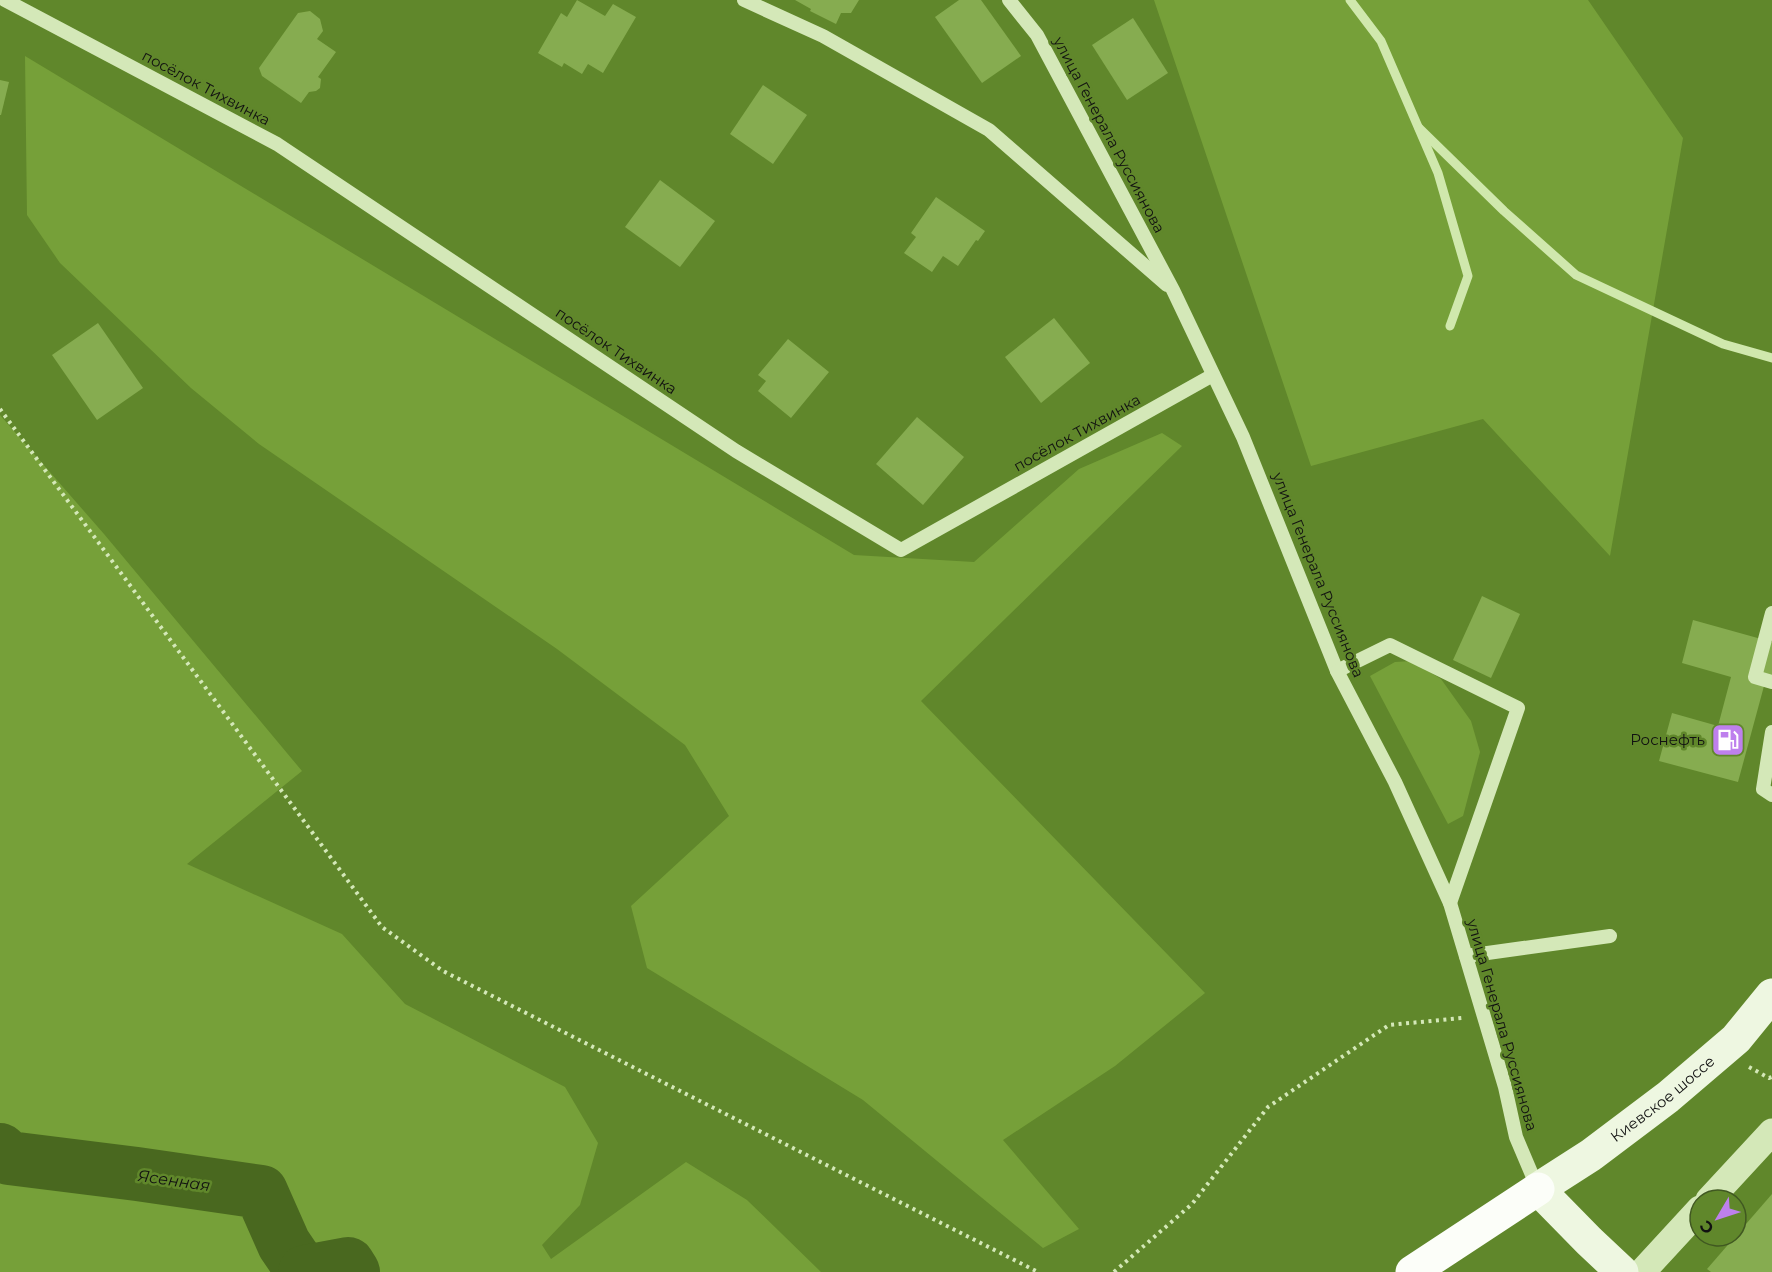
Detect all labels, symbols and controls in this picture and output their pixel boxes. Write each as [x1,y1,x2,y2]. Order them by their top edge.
street label: улица Генерала Руссиянова [1049,32,1169,236]
street label: посёлок Тихвинка [139,46,274,129]
street label: посёлок Тихвинка [552,303,681,398]
street label: посёлок Тихвинка [1010,390,1144,475]
street label: улица Генерала Руссиянова [1268,468,1368,680]
fuel station icon: Роснефть [1710,722,1746,758]
place label: Роснефть [1630,730,1705,749]
street label: улица Генерала Руссиянова [1463,916,1542,1133]
street label: Киевское шоссе [1606,1051,1718,1146]
water label: Ясенная [136,1166,211,1195]
north arrow [1688,1188,1748,1248]
text: С [1695,1216,1718,1238]

